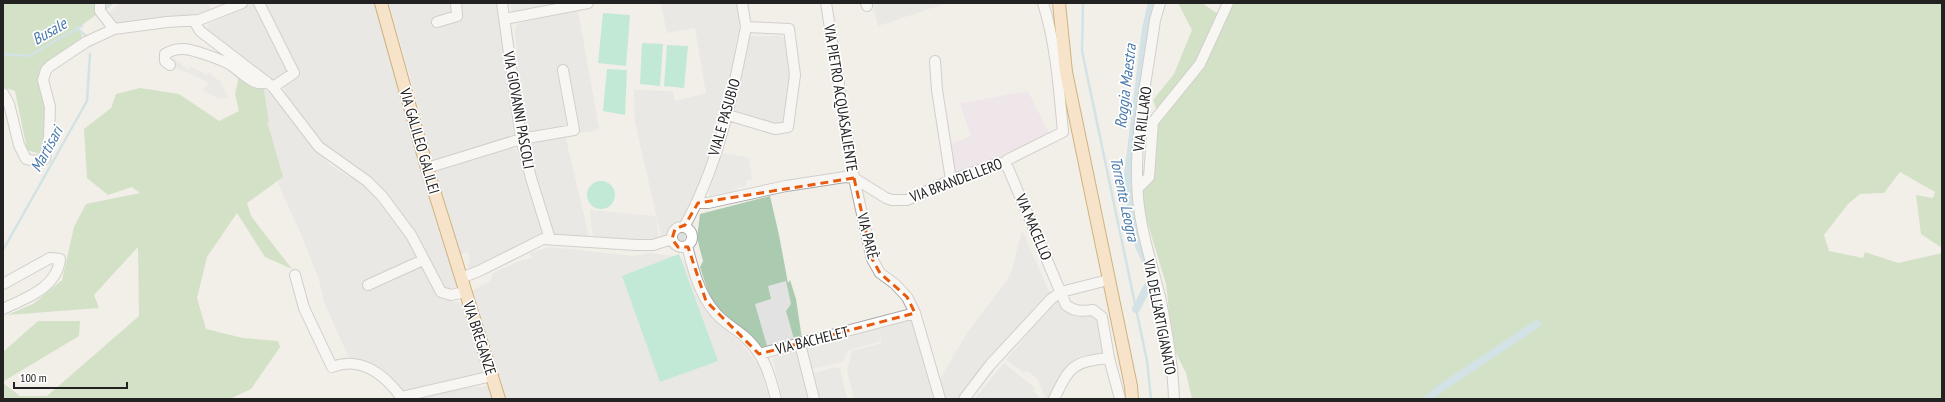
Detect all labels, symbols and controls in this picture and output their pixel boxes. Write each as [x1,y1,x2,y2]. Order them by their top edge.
water label: Busale [28,12,71,49]
street label: VIA PIETRO ACQUASALIENTE [820,22,862,173]
water label: Roggia Maestra [1110,41,1140,129]
street label: VIA GIOVANNI PASCOLI [499,49,539,170]
street label: VIALE PASUBIO [704,76,744,159]
street label: VIA GALILEO GALILEI [396,85,444,196]
street label: VIA RILLARO [1128,85,1155,154]
water label: Martisari [25,121,68,175]
street label: VIA BRANDELLERO [906,154,1005,207]
water label: Torrente Leogra [1106,155,1144,245]
street label: VIA MACELLO [1011,190,1056,263]
street label: VIA PARÈ [853,210,883,261]
street label: VIA DELL'ARTIGIANATO [1139,257,1181,376]
street label: VIA BREGANZE [459,298,501,377]
street label: VIA BACHELET [772,322,851,359]
scale bar [14,364,127,390]
text: 100 m [20,370,47,385]

